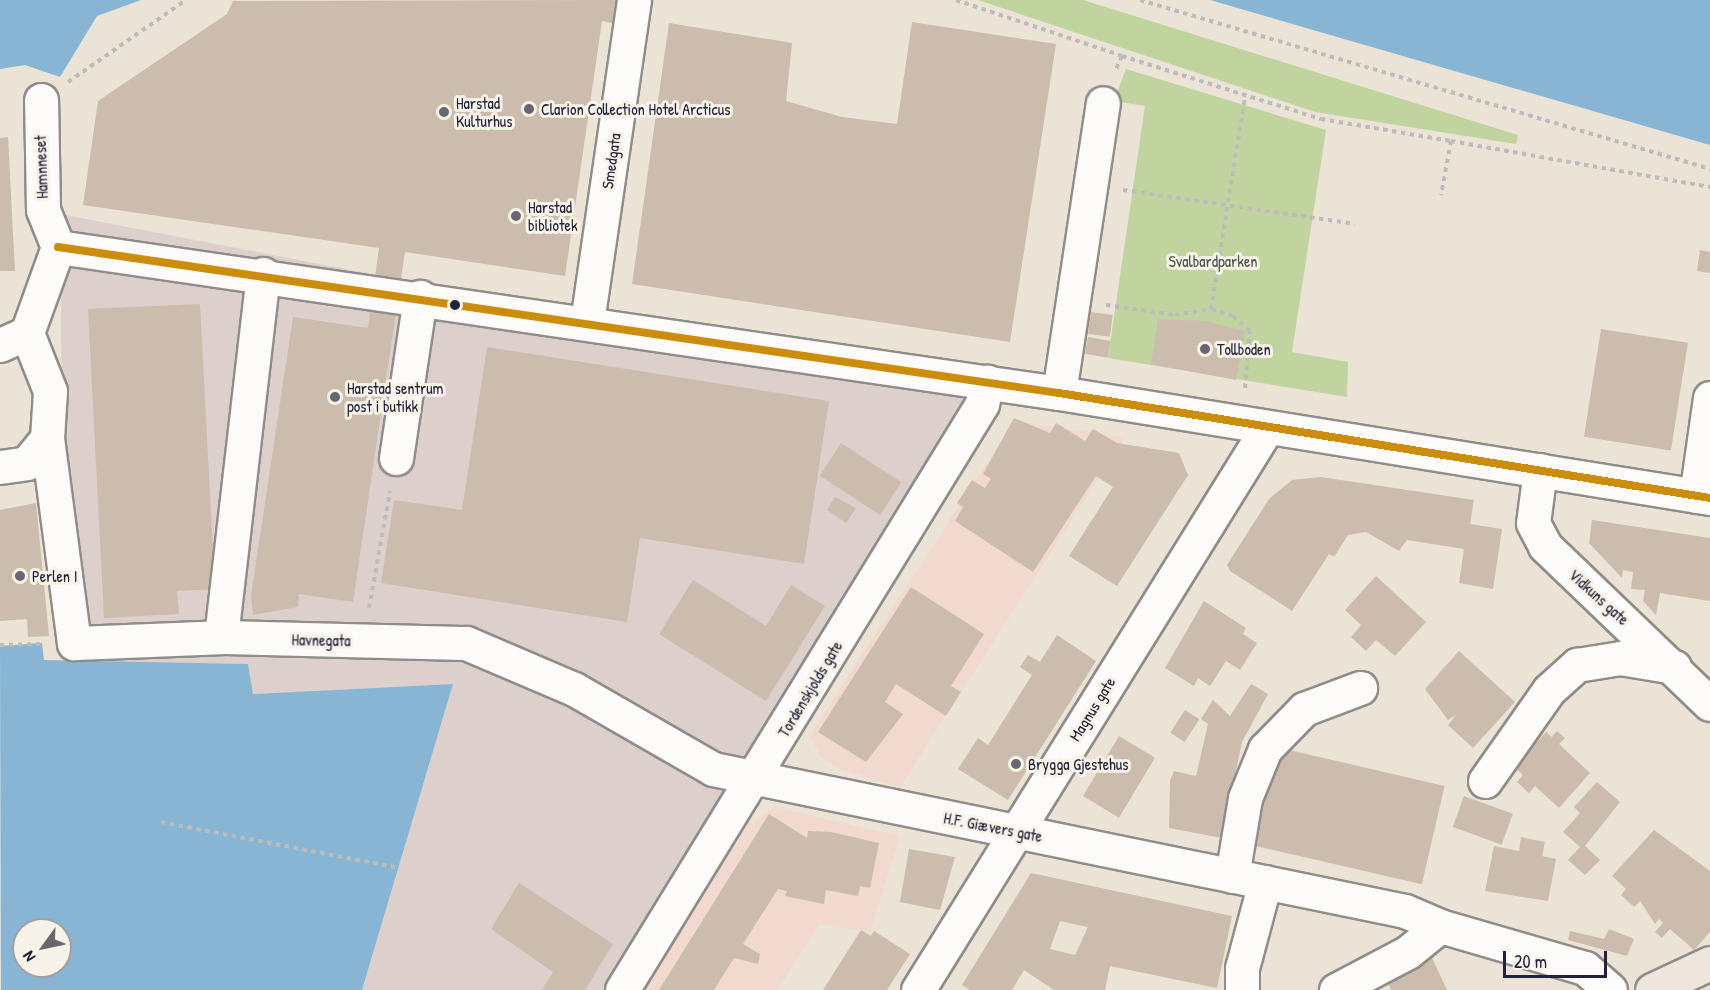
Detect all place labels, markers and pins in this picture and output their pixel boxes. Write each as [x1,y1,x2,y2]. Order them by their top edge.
place label: Harstad Kulturhus [456,93,512,131]
place label: Clarion Collection Hotel Arcticus [541,99,730,119]
marker: Clarion Collection Hotel Arcticus [522,102,536,116]
marker: Harstad Kulturhus [437,105,451,119]
place label: Harstad bibliotek [528,197,578,235]
marker: Harstad bibliotek [509,209,523,223]
unlabelled marker [449,299,461,311]
place label: Tollboden [1217,339,1271,359]
marker: Tollboden [1198,342,1212,356]
place label: Harstad sentrum post i butikk [347,378,443,416]
marker: Harstad sentrum post i butikk [328,390,342,404]
place label: Perlen I [32,566,78,586]
marker: Perlen I [13,569,27,583]
place label: Brygga Gjestehus [1028,754,1128,774]
marker: Brygga Gjestehus [1009,757,1023,771]

